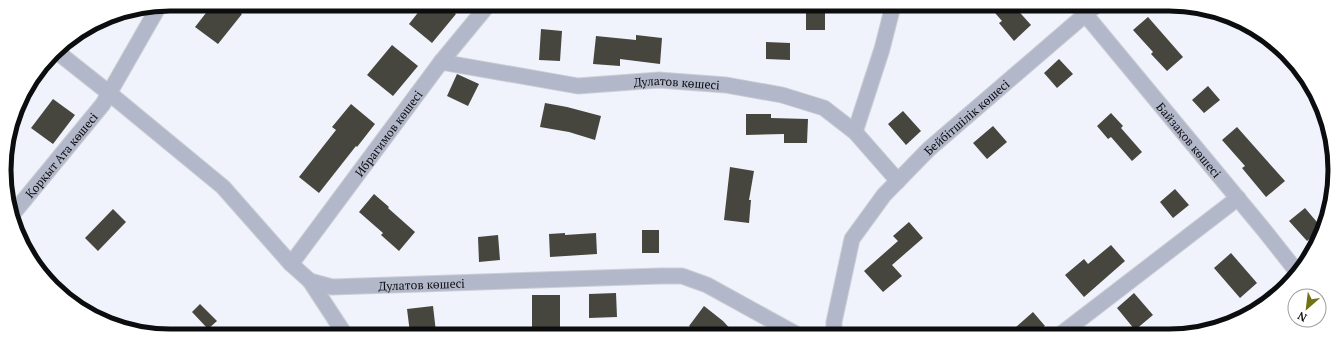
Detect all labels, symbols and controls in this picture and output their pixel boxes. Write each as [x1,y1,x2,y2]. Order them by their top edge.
street label: Дулатов көшесі [633,72,721,92]
street label: Бейбітшілік көшесі [920,76,1013,158]
street label: Ибрагимов көшесі [351,87,425,179]
street label: Байзақов көшесі [1154,99,1225,181]
street label: Қорқыт Ата көшесі [22,109,101,201]
street label: Дулатов көшесі [378,275,465,293]
north arrow [1287,288,1327,328]
text: N [1295,308,1309,325]

